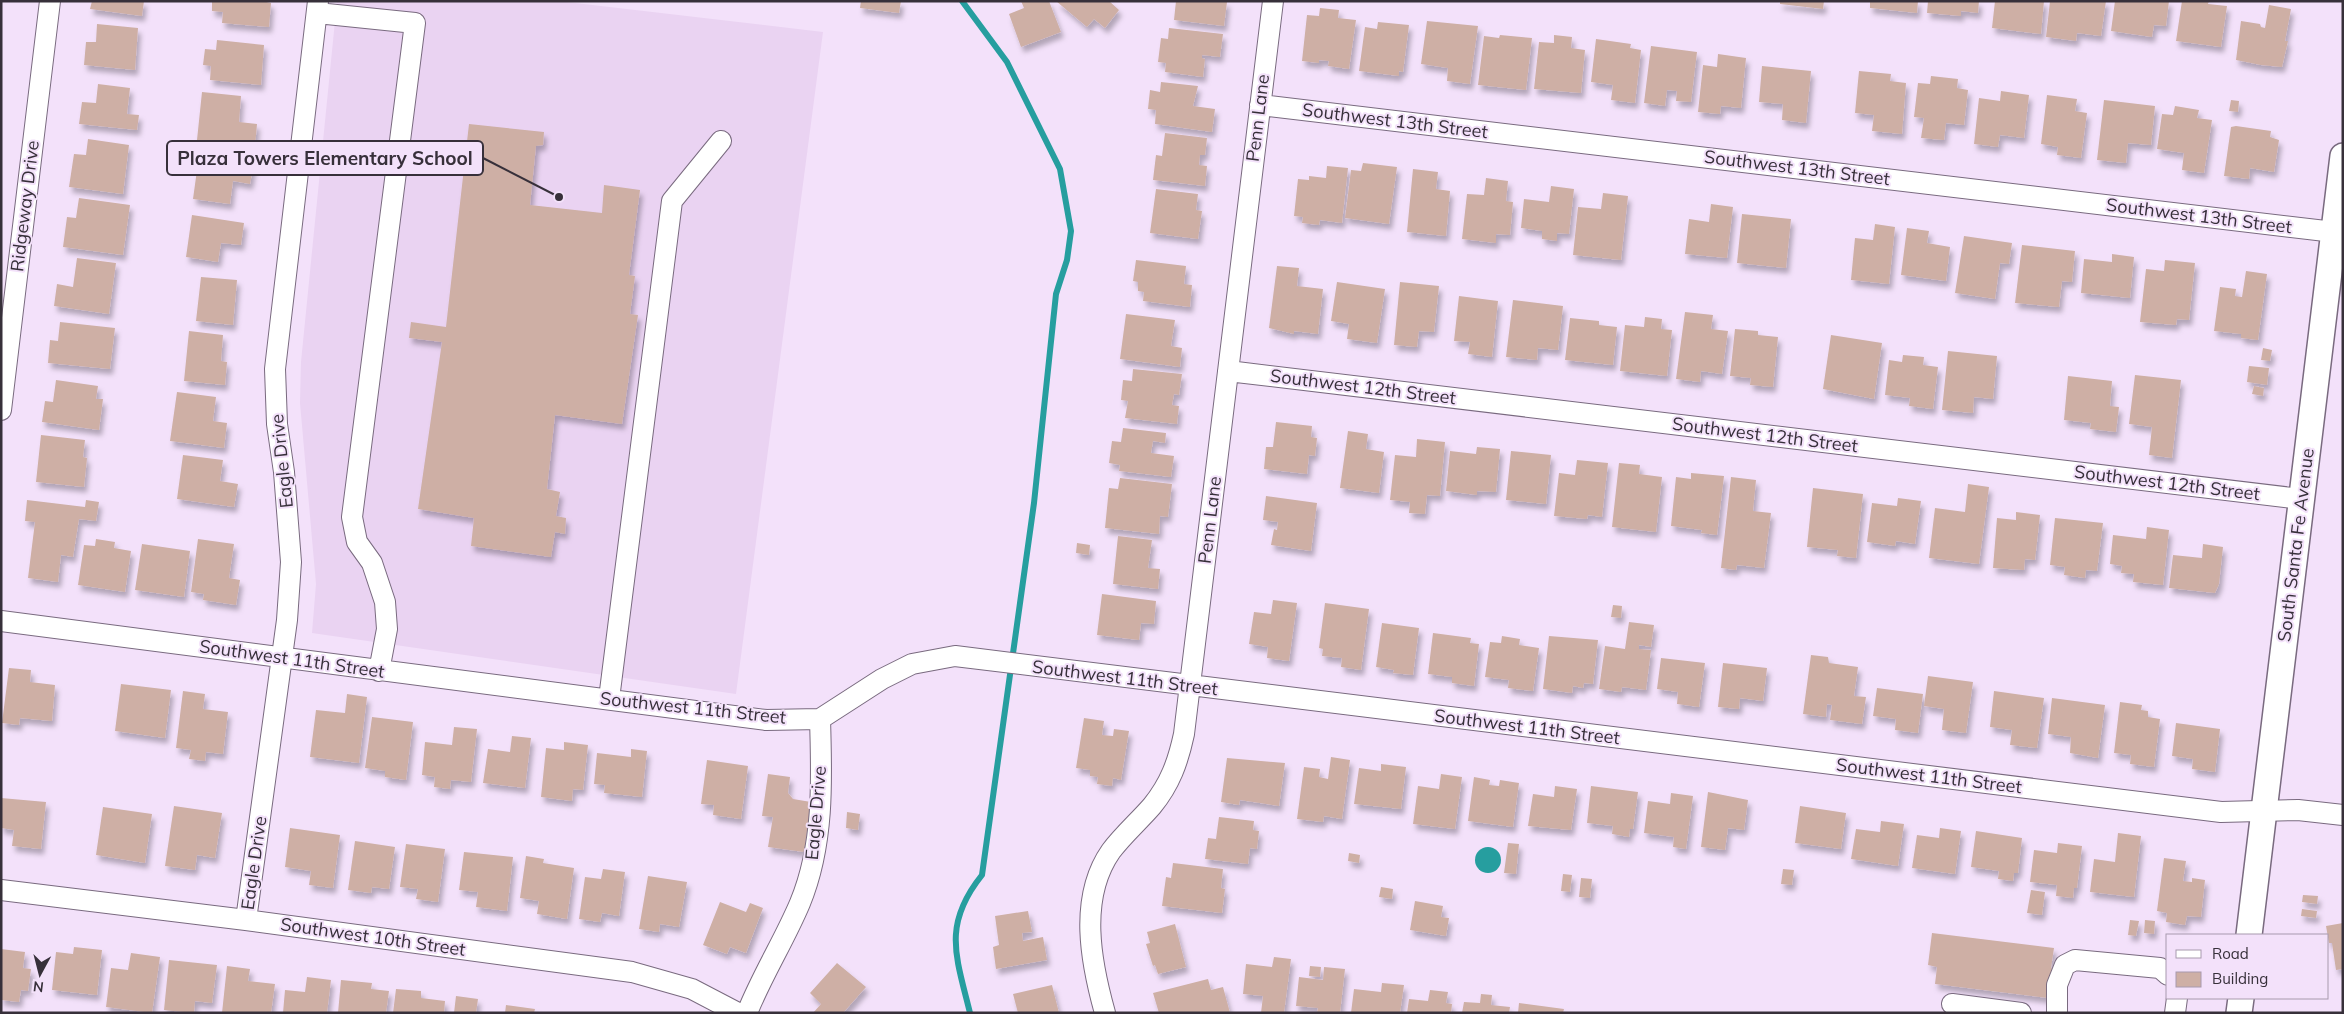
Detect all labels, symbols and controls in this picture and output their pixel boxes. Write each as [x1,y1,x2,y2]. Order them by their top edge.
street label: Penn Lane [1241,73,1274,163]
street label: Southwest 13th Street [1301,98,1489,143]
street label: Ridgeway Drive [5,139,44,273]
callout: Plaza Towers Elementary School [167,141,483,175]
street label: Southwest 13th Street [1703,145,1891,190]
text: Plaza Towers Elementary School [177,146,473,170]
street label: Southwest 13th Street [2105,193,2293,238]
street label: Southwest 12th Street [1269,364,1457,409]
street label: Southwest 12th Street [1671,412,1859,457]
street label: Eagle Drive [265,413,298,509]
street label: South Santa Fe Avenue [2272,447,2319,643]
street label: Southwest 12th Street [2073,460,2261,505]
street label: Penn Lane [1193,475,1226,565]
street label: Southwest 11th Street [198,634,386,683]
street label: Southwest 11th Street [1031,655,1219,700]
street label: Southwest 11th Street [599,686,787,729]
street label: Southwest 11th Street [1433,704,1621,749]
street label: Southwest 11th Street [1835,753,2023,798]
street label: Eagle Drive [800,765,831,861]
street label: Eagle Drive [236,815,271,911]
street label: Southwest 10th Street [279,912,467,961]
legend [2166,934,2329,999]
text: Road [2212,944,2249,963]
north arrow [15,949,65,999]
text: Building [2212,969,2268,988]
text: N [32,977,45,996]

